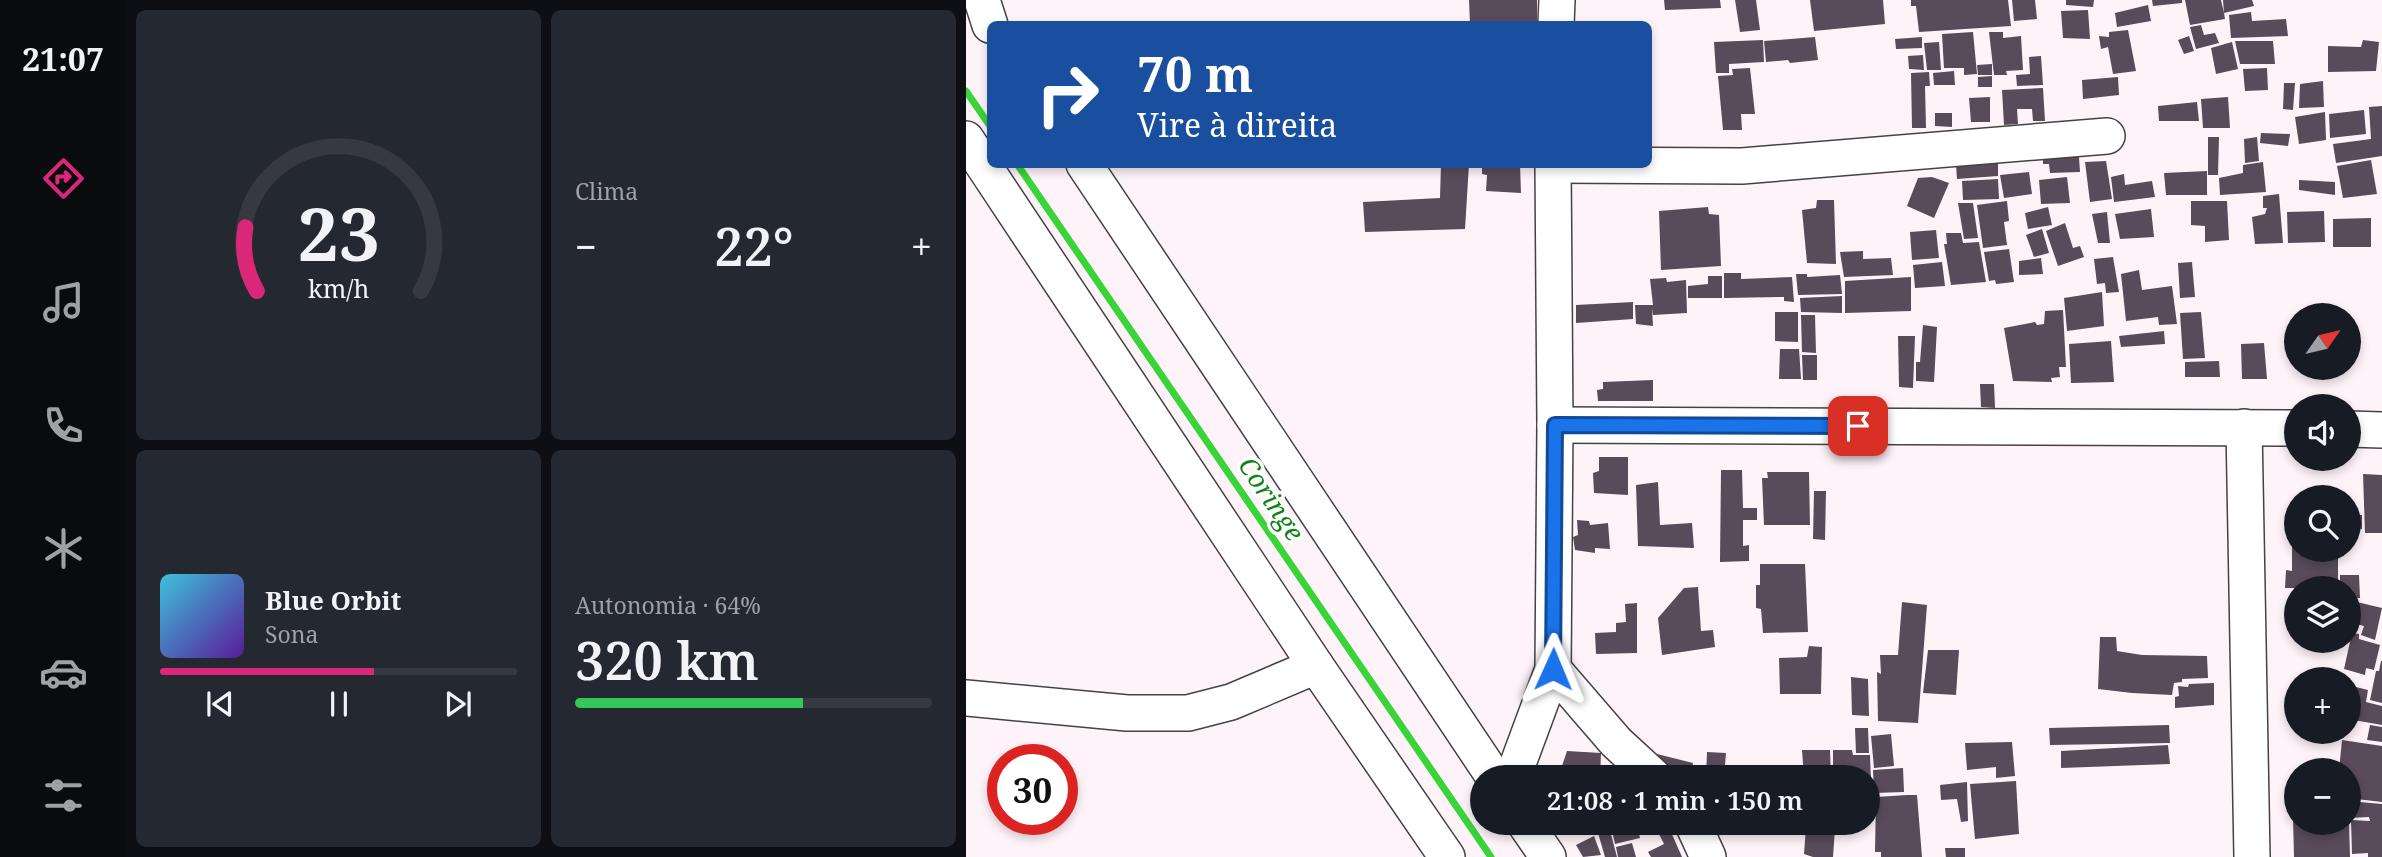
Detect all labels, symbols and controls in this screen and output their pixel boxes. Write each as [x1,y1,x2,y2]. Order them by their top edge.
text: 21:07 [22,37,104,80]
text: 70 m [1137,40,1253,106]
icon: right [1022,49,1113,140]
text: Vire à direita [1137,103,1337,146]
icon: directions [39,154,88,203]
text: Clima [575,175,638,207]
text: 23 [297,183,380,282]
text: 22° [714,210,794,281]
text: − [575,220,597,272]
text: + [911,220,932,272]
text: km/h [308,271,369,305]
icon: music [39,278,88,327]
north arrow [2284,303,2361,380]
map controls [2284,303,2361,835]
button: sound [2284,394,2361,471]
pin [1828,396,1888,456]
icon: phone [39,401,88,450]
icon: arrive [1839,407,1877,445]
water label: Coringe [1231,449,1313,548]
button: search [2284,485,2361,562]
icon: climate [39,524,88,573]
button: layers [2284,576,2361,653]
text: Blue Orbit [265,582,401,618]
text: Autonomia · 64% [575,589,761,621]
text: Sona [265,618,319,650]
text: 320 km [575,624,759,695]
position arrow [1516,632,1590,706]
icon: car [39,648,88,697]
button: + [2284,667,2361,744]
icon: previous [201,685,239,723]
icon: pause [320,685,358,723]
icon: next [439,685,477,723]
speed limit sign: 30 [987,744,1078,835]
button: − [2284,758,2361,835]
icon: filters [39,771,88,820]
text: 21:08 · 1 min · 150 m [1547,782,1803,818]

